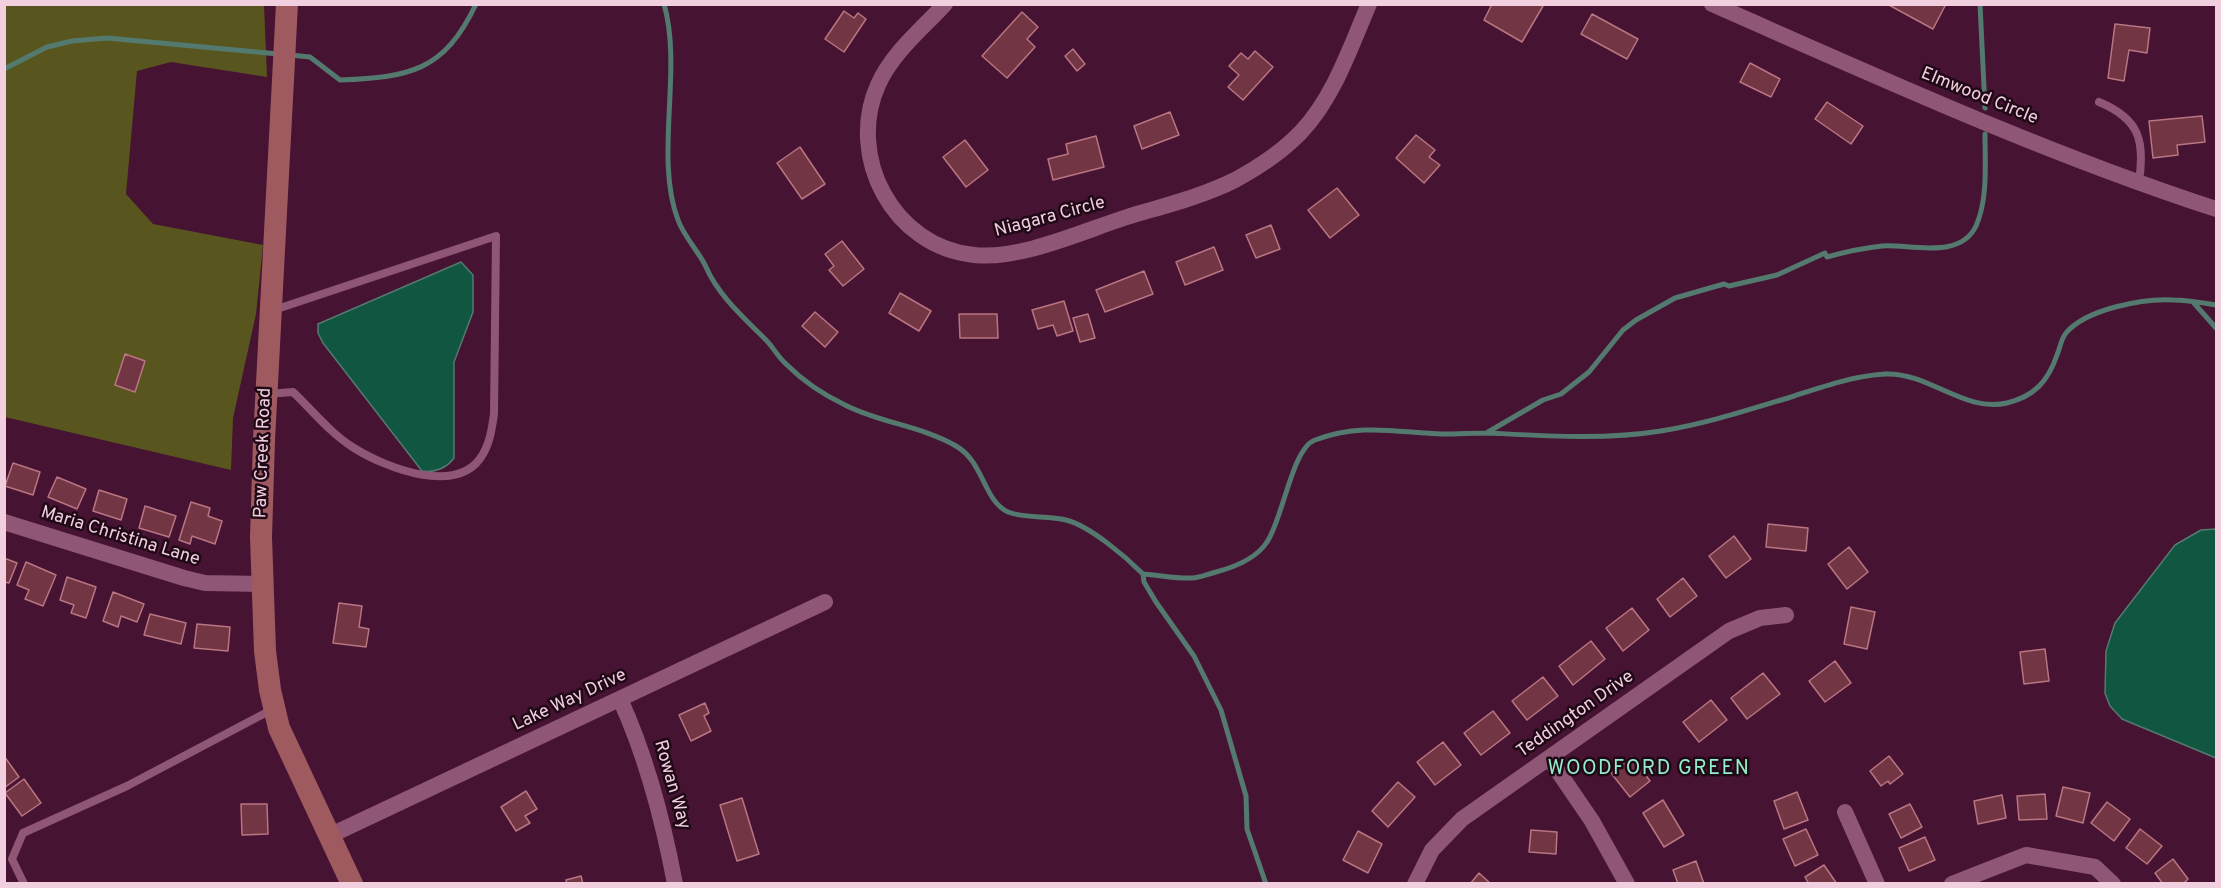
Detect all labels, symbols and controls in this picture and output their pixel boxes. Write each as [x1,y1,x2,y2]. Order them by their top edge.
street label: Elmwood Circle [1917,64,2041,130]
street label: Niagara Circle [992,193,1108,243]
street label: Paw Creek Road [251,387,277,519]
street label: Maria Christina Lane [38,502,202,572]
street label: Lake Way Drive [510,665,630,737]
street label: Teddington Drive [1513,667,1639,763]
street label: Rowan Way [648,738,694,832]
district label: WOODFORD GREEN [1548,758,1750,782]

